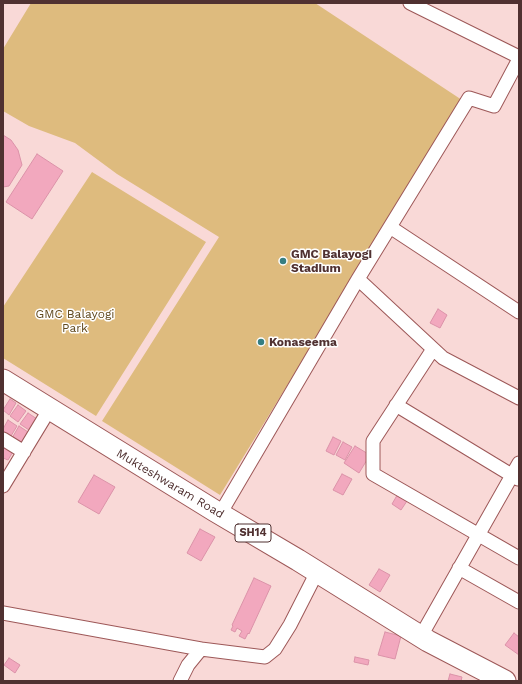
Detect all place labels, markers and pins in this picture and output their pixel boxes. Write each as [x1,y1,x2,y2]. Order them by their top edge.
place label: GMC Balayogi Stadium [291,247,372,275]
marker: GMC Balayogi Stadium [278,256,288,266]
place label: Konaseema [269,335,337,349]
marker: Konaseema [256,337,266,347]

